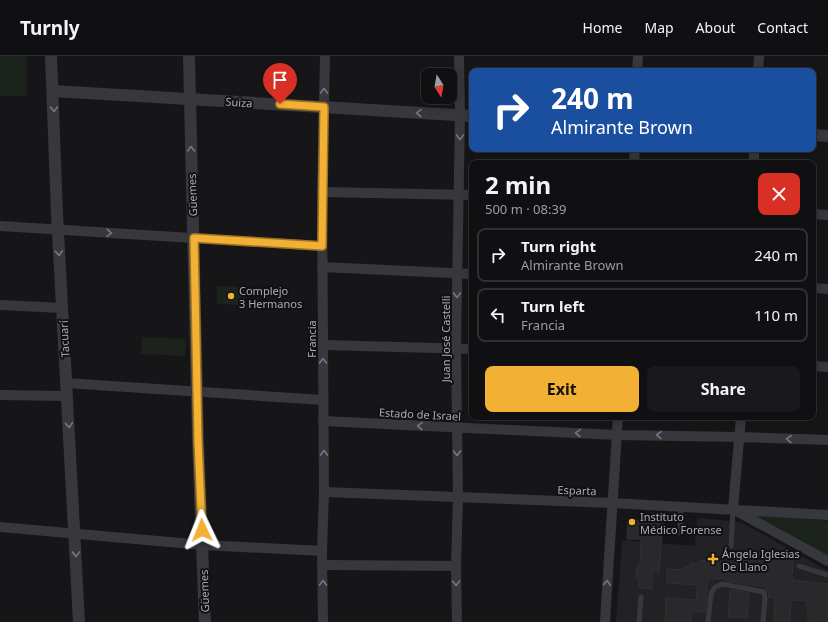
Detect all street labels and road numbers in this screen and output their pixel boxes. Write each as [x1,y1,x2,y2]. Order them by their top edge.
street label: Suiza [225,94,253,110]
street label: Güemes [184,173,200,217]
street label: Juan José Castelli [438,296,453,383]
street label: Tacuarí [55,319,72,358]
street label: Francia [304,320,319,358]
street label: Estado de Israel [379,404,461,424]
street label: Esparta [557,482,597,498]
street label: Güemes [196,569,212,613]

